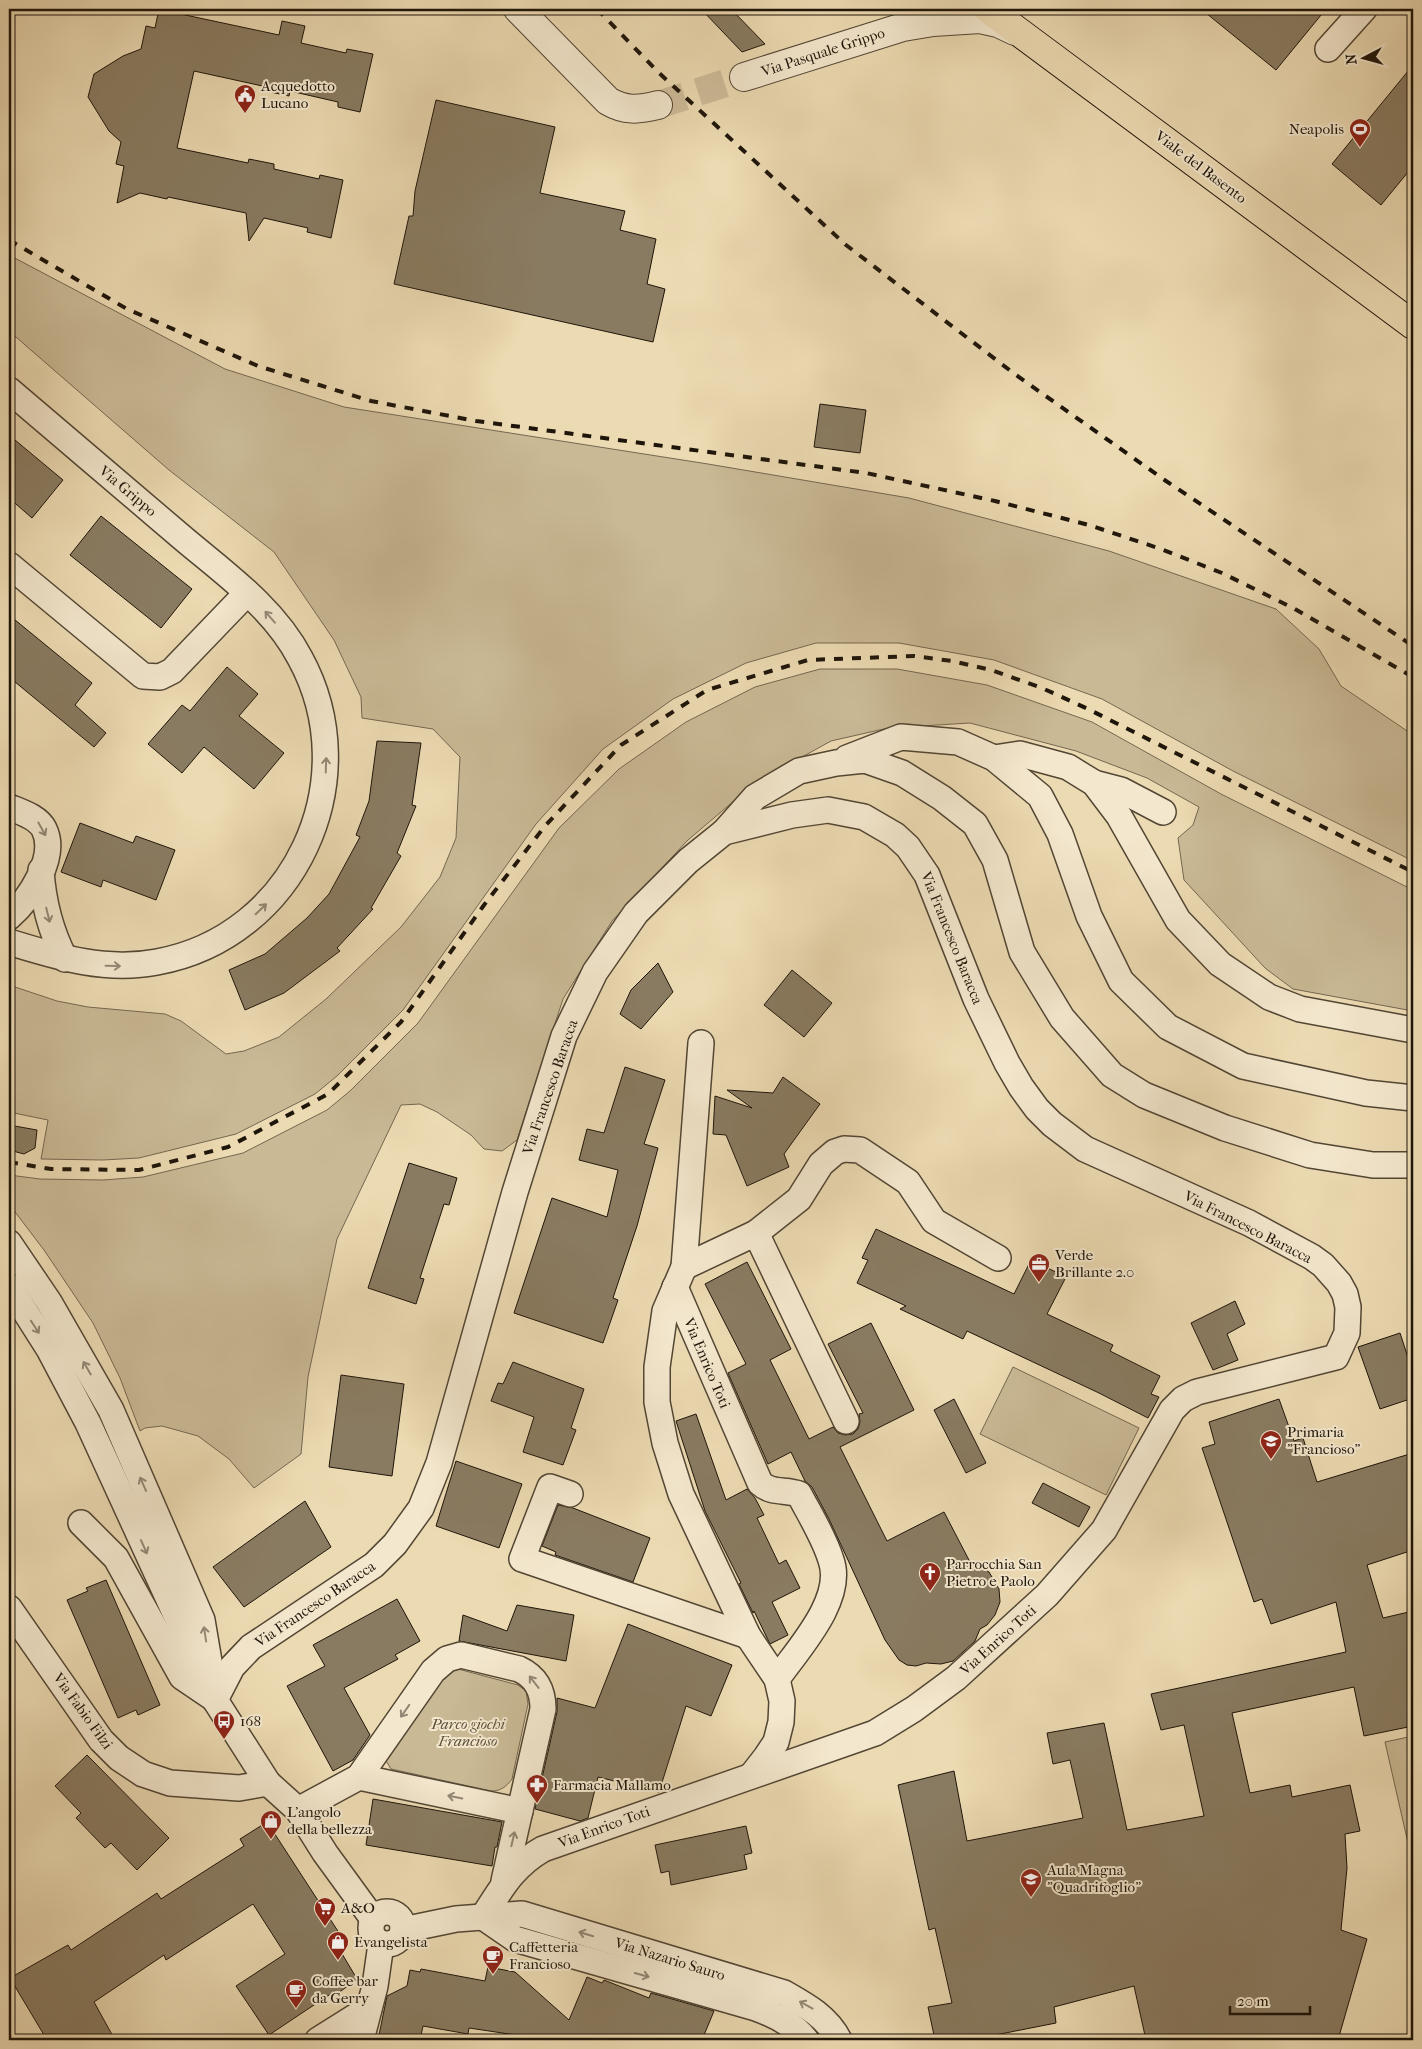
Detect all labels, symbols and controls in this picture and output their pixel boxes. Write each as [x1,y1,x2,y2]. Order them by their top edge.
street label: Via Pasquale Grippo [758,23,887,81]
north arrow [1340,32,1390,82]
text: N [1343,53,1361,65]
place label: Acquedotto Lucano [260,77,335,112]
public building icon: Acquedotto Lucano [233,83,257,114]
sports icon: Neapolis [1348,117,1372,148]
place label: Neapolis [1289,120,1344,138]
street label: Viale del Basento [1151,126,1251,207]
street label: Via Grippo [95,461,161,521]
one-way arrow [264,610,276,623]
one-way arrow [321,757,330,773]
one-way arrow [37,822,47,837]
street label: Via Francesco Baracca [917,868,987,1008]
one-way arrow [255,903,267,915]
one-way arrow [44,907,53,923]
one-way arrow [105,961,121,970]
street label: Via Francesco Baracca [518,1016,582,1158]
street label: Via Francesco Baracca [1180,1186,1316,1268]
place label: Verde Brillante 2.0 [1054,1246,1134,1281]
office icon: Verde Brillante 2.0 [1027,1252,1051,1283]
street label: Via Enrico Toti [679,1314,734,1411]
one-way arrow [30,1320,40,1334]
one-way arrow [81,1361,91,1375]
place label: Primaria "Francioso" [1287,1423,1361,1458]
school or university icon: Primaria "Francioso" [1259,1429,1283,1460]
one-way arrow [138,1477,148,1492]
one-way arrow [140,1539,150,1554]
place label: Parrocchia San Pietro e Paolo [946,1555,1042,1590]
street label: Via Francesco Baracca [250,1556,380,1652]
church icon: Parrocchia San Pietro e Paolo [918,1561,942,1592]
street label: Via Enrico Toti [955,1601,1040,1680]
one-way arrow [199,1627,209,1643]
street label: Via Fabio Filzi [49,1669,117,1753]
one-way arrow [529,1676,540,1689]
one-way arrow [400,1704,410,1718]
bus stop icon: 168 [212,1709,236,1740]
place label: 168 [240,1712,261,1730]
park label: Parco giochi Francioso [430,1715,506,1750]
pharmacy icon: Farmacia Mallamo [525,1773,549,1804]
place label: Farmacia Mallamo [553,1776,671,1794]
one-way arrow [447,1792,463,1801]
street label: Via Enrico Toti [555,1802,653,1852]
place label: L'angolo della bellezza [287,1803,373,1838]
shop icon: L'angolo della bellezza [259,1809,283,1840]
one-way arrow [509,1831,518,1847]
place label: Aula Magna "Quadrifoglio" [1046,1861,1141,1896]
school or university icon: Aula Magna "Quadrifoglio" [1019,1867,1043,1898]
supermarket icon: A&O [313,1896,337,1927]
place label: A&O [340,1899,375,1917]
one-way arrow [578,1928,594,1938]
shop icon: Evangelista [326,1930,350,1961]
place label: Evangelista [354,1933,429,1951]
street label: Via Nazario Sauro [612,1933,728,1984]
place label: Caffetteria Francioso [509,1938,579,1973]
cafe icon: Caffetteria Francioso [481,1944,505,1975]
one-way arrow [634,1970,650,1980]
place label: Coffee bar da Gerry [312,1972,378,2007]
cafe icon: Coffee bar da Gerry [284,1978,308,2009]
scale bar [1230,1984,1310,2016]
text: 20 m [1237,1992,1269,2010]
one-way arrow [800,2000,814,2010]

